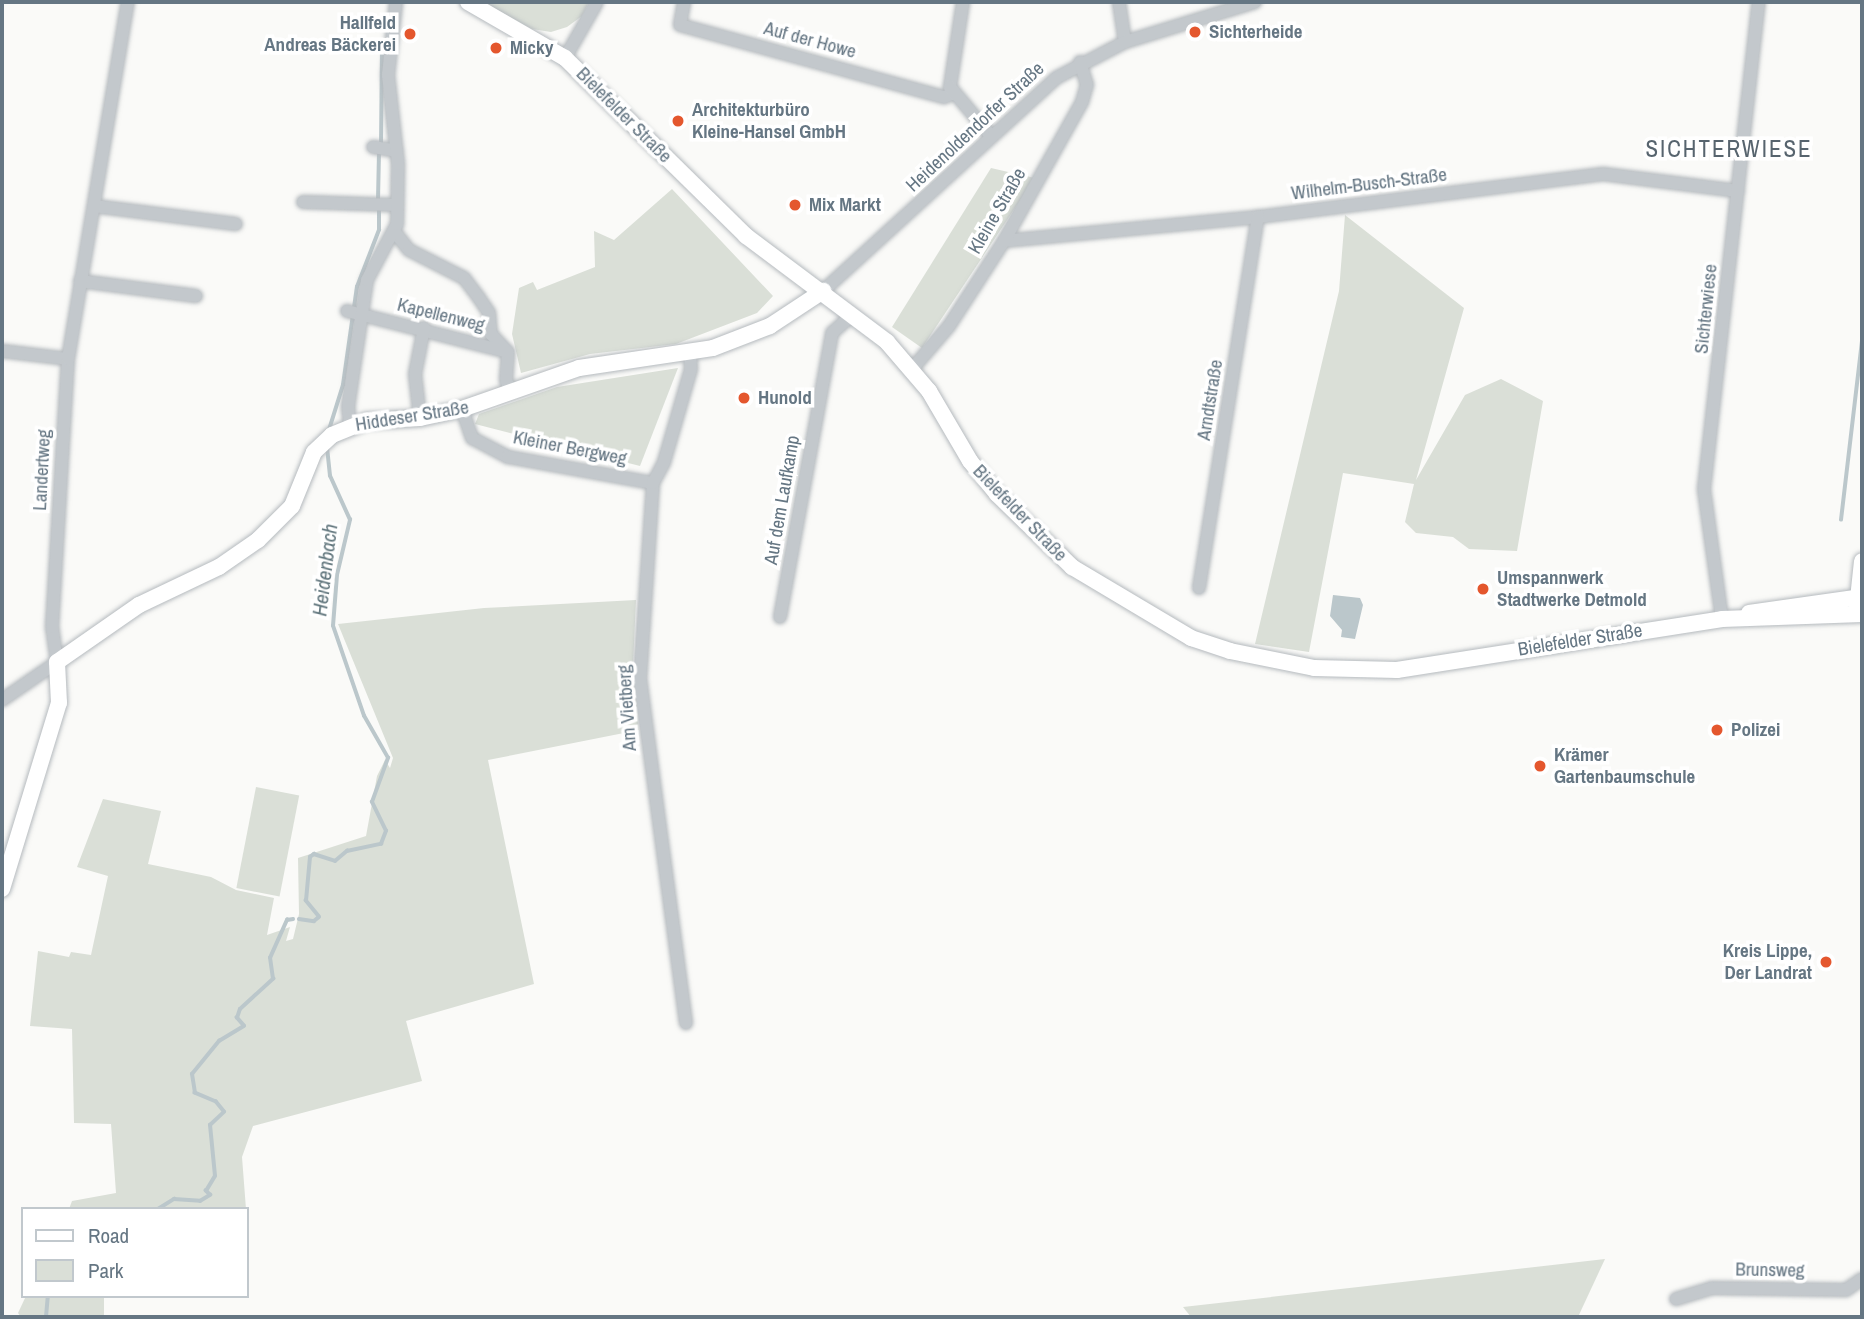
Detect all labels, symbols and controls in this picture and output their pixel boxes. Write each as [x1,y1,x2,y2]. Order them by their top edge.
place label: Hallfeld Andreas Bäckerei [264,12,396,56]
street label: Auf der Howe [761,17,859,63]
place label: Sichterheide [1209,21,1303,43]
marker: Sichterheide [1187,24,1203,40]
marker: Hallfeld Andreas Bäckerei [402,26,418,42]
place label: Micky [510,37,553,59]
marker: Micky [488,40,504,56]
street label: Heidenoldendorfer Straße [901,57,1049,197]
street label: Bielefelder Straße [572,63,676,167]
place label: Architekturbüro Kleine-Hansel GmbH [692,99,846,143]
marker: Architekturbüro Kleine-Hansel GmbH [670,113,686,129]
district label: SICHTERWIESE [1647,135,1811,163]
street label: Wilhelm-Busch-Straße [1290,163,1448,205]
street label: Kleine Straße [963,164,1031,258]
place label: Mix Markt [809,194,881,216]
marker: Mix Markt [787,197,803,213]
street label: Sichterwiese [1690,263,1722,355]
street label: Kapellenweg [395,293,487,337]
street label: Arndtstraße [1192,358,1228,442]
place label: Hunold [758,387,812,409]
marker: Hunold [736,390,752,406]
street label: Hiddeser Straße [354,396,470,436]
street label: Kleiner Bergweg [511,426,629,470]
street label: Landertweg [28,429,56,511]
street label: Auf dem Laufkamp [759,434,805,566]
street label: Bielefelder Straße [968,460,1072,566]
water label: Heidenbach [307,522,343,618]
place label: Umspannwerk Stadtwerke Detmold [1497,567,1647,611]
marker: Umspannwerk Stadtwerke Detmold [1475,581,1491,597]
street label: Bielefelder Straße [1516,619,1644,661]
street label: Am Vietberg [613,664,641,752]
place label: Polizei [1731,719,1780,741]
marker: Polizei [1709,722,1725,738]
place label: Krämer Gartenbaumschule [1554,744,1695,788]
marker: Krämer Gartenbaumschule [1532,758,1548,774]
place label: Kreis Lippe, Der Landrat [1723,940,1812,984]
marker: Kreis Lippe, Der Landrat [1818,954,1834,970]
legend [21,1207,248,1298]
text: Road [88,1221,129,1250]
text: Park [88,1256,123,1285]
street label: Brunsweg [1735,1258,1805,1282]

